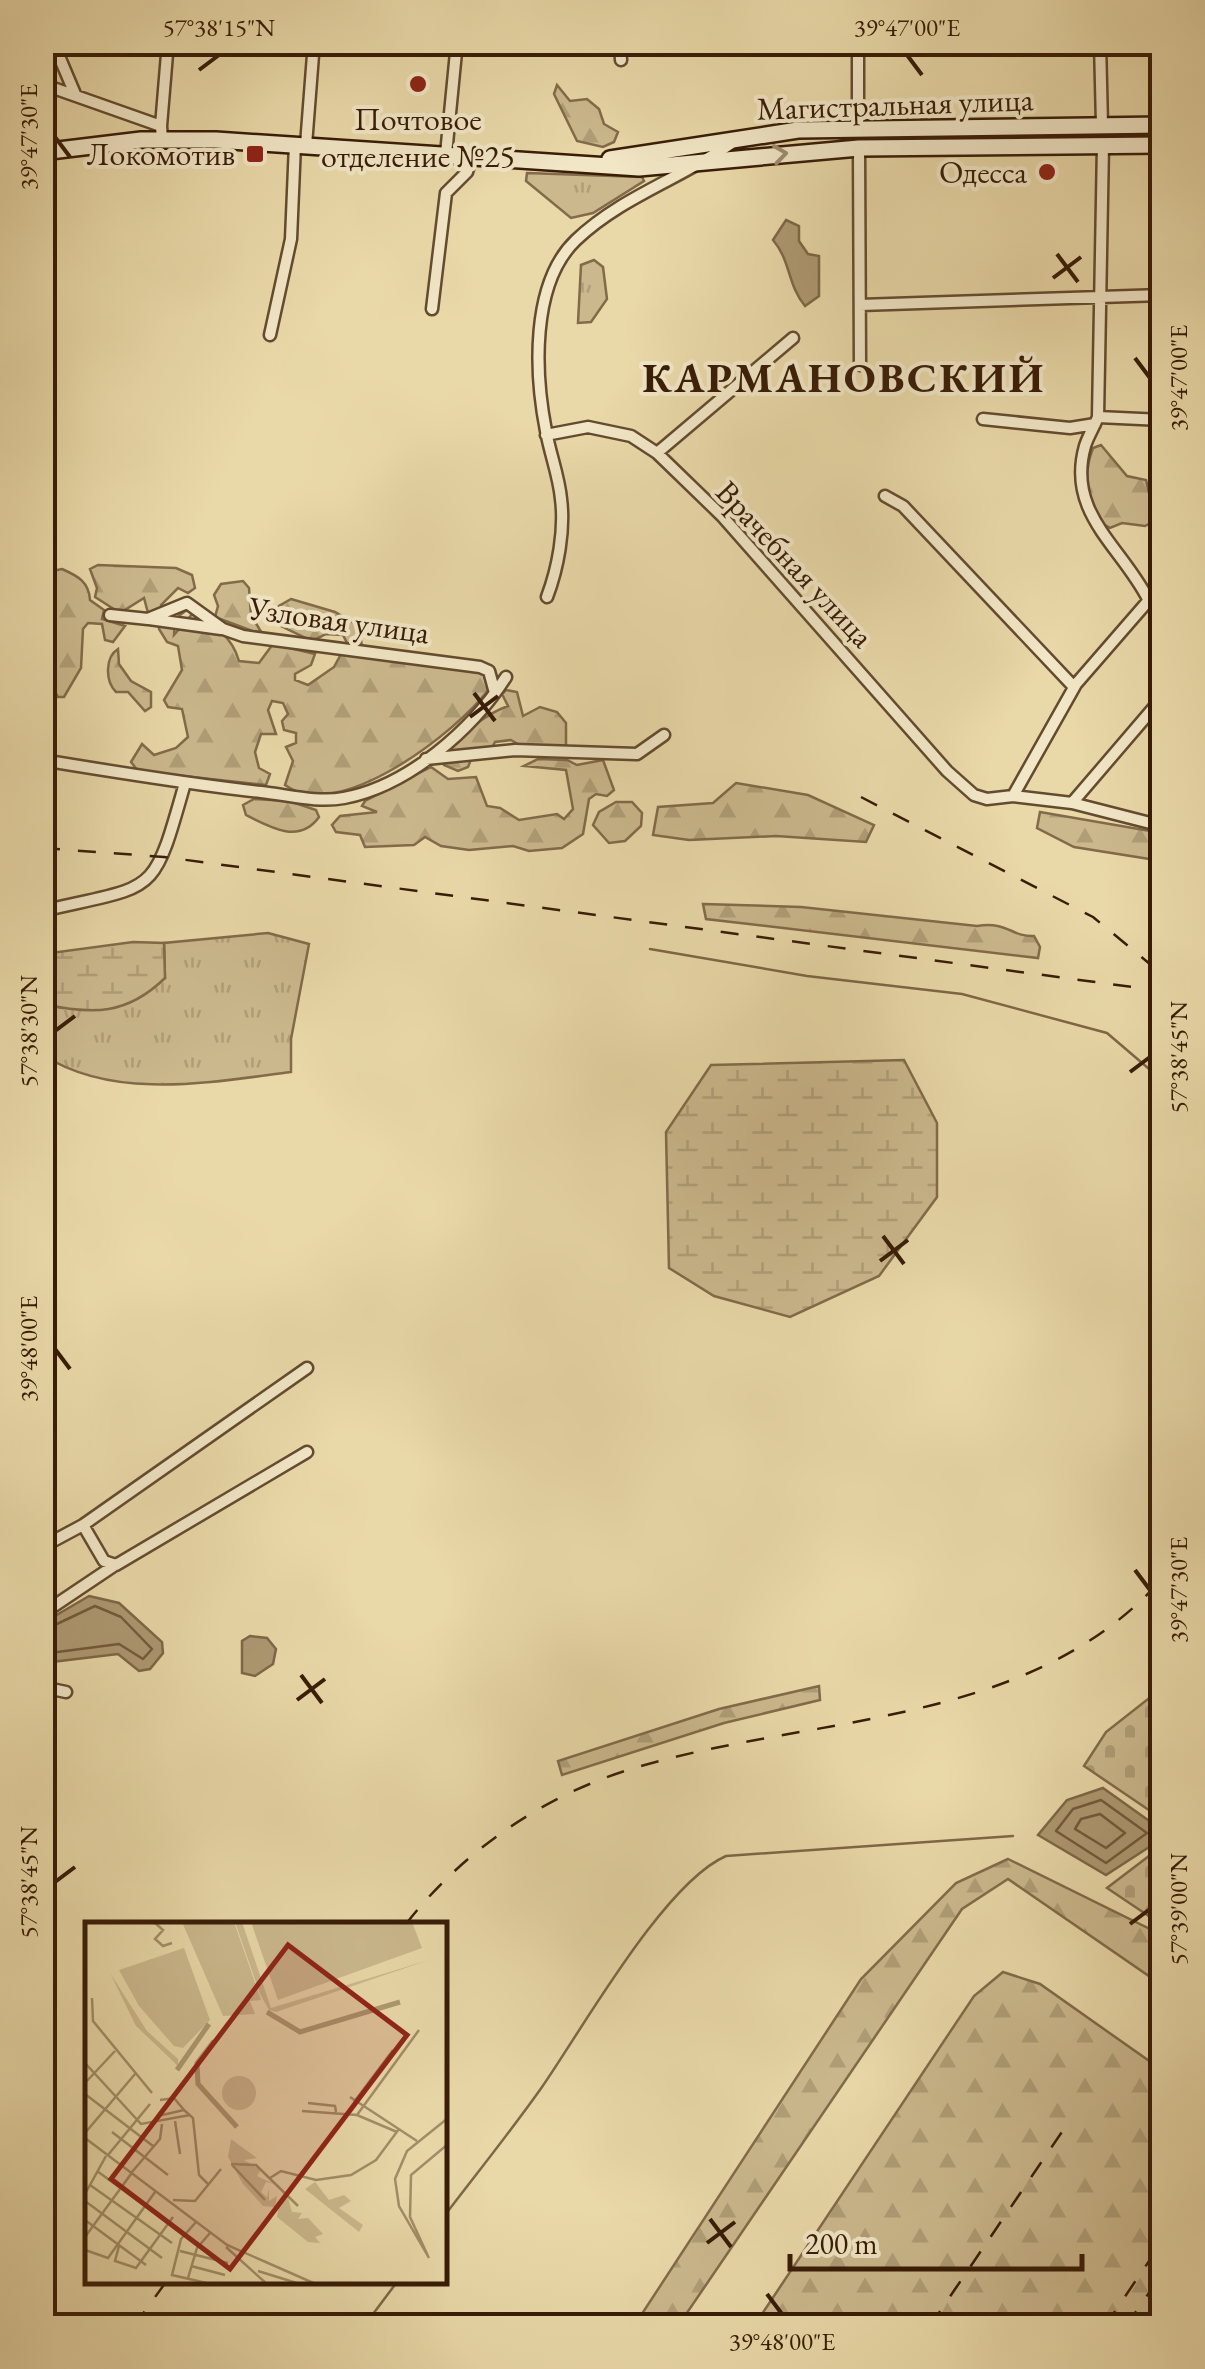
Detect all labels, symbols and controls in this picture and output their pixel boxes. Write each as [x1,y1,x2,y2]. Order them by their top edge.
text: 57°38'15"N [163,11,275,43]
text: 39°47'00"E [854,11,960,43]
marker: Почтовое отделение №25 [407,73,429,95]
street label: Магистральная улица [756,78,1034,130]
text: 39°47'30"E [12,84,44,190]
place label: Почтовое отделение №25 [321,98,515,177]
place label: Локомотив [87,133,235,175]
marker: Локомотив [244,143,266,165]
one-way arrow [771,145,788,166]
place label: Одесса [939,151,1027,193]
marker: Одесса [1036,161,1058,183]
text: 39°47'00"E [1162,325,1194,431]
district label: КАРМАНОВСКИЙ [642,350,1046,405]
street label: Врачебная улица [707,472,883,657]
street label: Узловая улица [245,586,432,653]
text: 57°38'30"N [12,975,44,1087]
text: 57°38'45"N [1162,1001,1194,1113]
text: 39°48'00"E [12,1296,44,1402]
text: 39°47'30"E [1162,1537,1194,1643]
text: 57°38'45"N [12,1826,44,1938]
text: 57°39'00"N [1162,1853,1194,1965]
inset map [85,1922,448,2284]
scale bar [790,2209,1082,2271]
text: 200 m [805,2224,878,2263]
text: 39°48'00"E [729,2325,835,2357]

